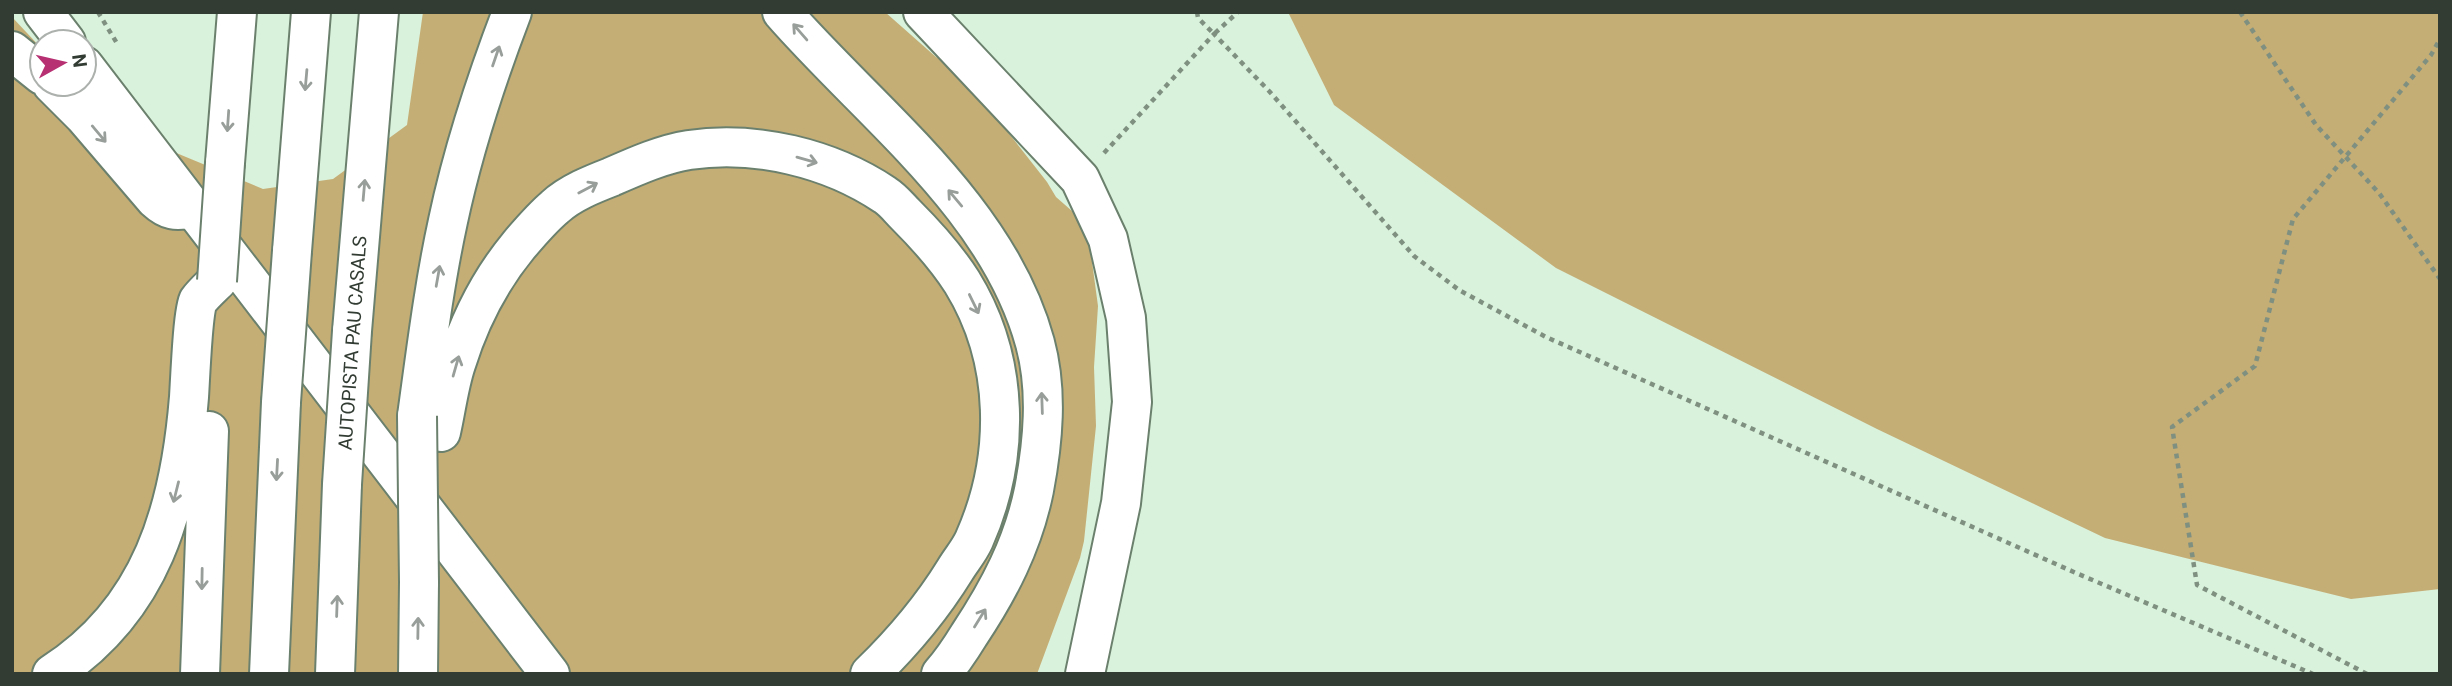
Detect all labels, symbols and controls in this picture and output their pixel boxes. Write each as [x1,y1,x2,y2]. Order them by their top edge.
one-way arrow [791,24,808,41]
north arrow [28,28,98,98]
one-way arrow [491,46,503,68]
text: N [67,52,92,69]
one-way arrow [299,68,312,91]
one-way arrow [221,109,234,131]
one-way arrow [91,124,107,142]
one-way arrow [795,155,817,168]
one-way arrow [358,179,371,202]
one-way arrow [577,181,597,195]
one-way arrow [947,189,963,207]
street label: AUTOPISTA PAU CASALS [334,235,371,451]
one-way arrow [431,265,445,288]
one-way arrow [967,293,981,314]
one-way arrow [451,355,464,377]
one-way arrow [1036,392,1049,415]
one-way arrow [271,458,284,481]
one-way arrow [169,480,182,502]
one-way arrow [196,568,209,591]
one-way arrow [330,594,343,617]
one-way arrow [974,608,988,628]
one-way arrow [411,617,425,640]

